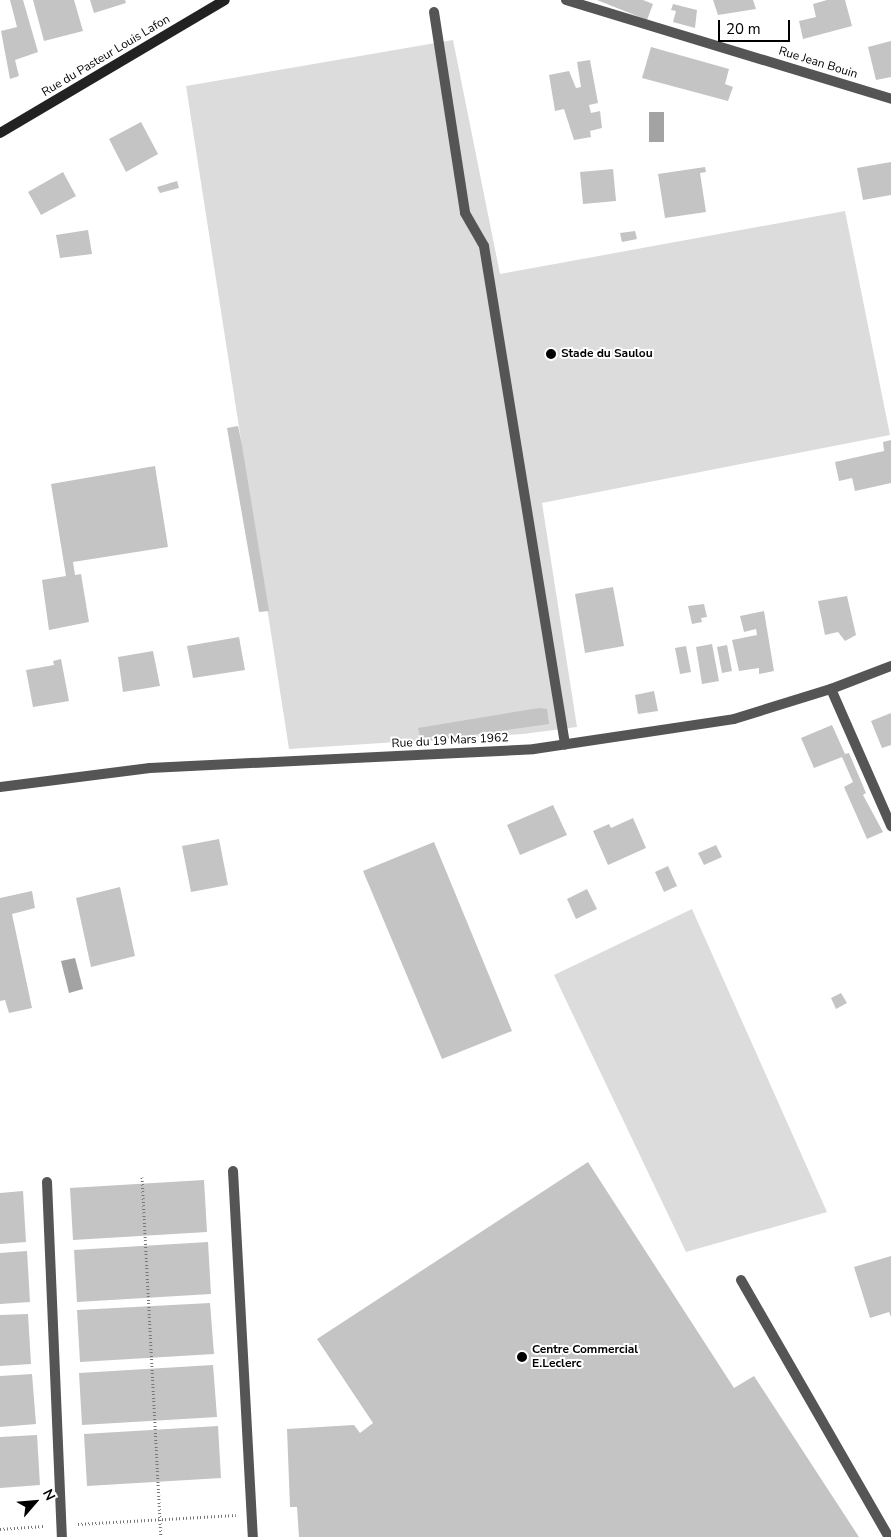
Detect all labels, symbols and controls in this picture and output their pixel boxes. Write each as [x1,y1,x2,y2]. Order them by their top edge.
scale bar [721,10,794,42]
street label: Rue du Pasteur Louis Lafon [39,12,173,100]
text: 20 m [726,19,761,39]
street label: Rue Jean Bouin [777,44,859,82]
place label: Stade du Saulou [561,347,653,361]
marker: Stade du Saulou [545,348,557,360]
street label: Rue du 19 Mars 1962 [391,731,509,751]
place label: Centre Commercial E.Leclerc [532,1343,638,1371]
marker: Centre Commercial E.Leclerc [516,1351,528,1363]
north arrow [10,1477,60,1527]
text: N [38,1486,60,1504]

